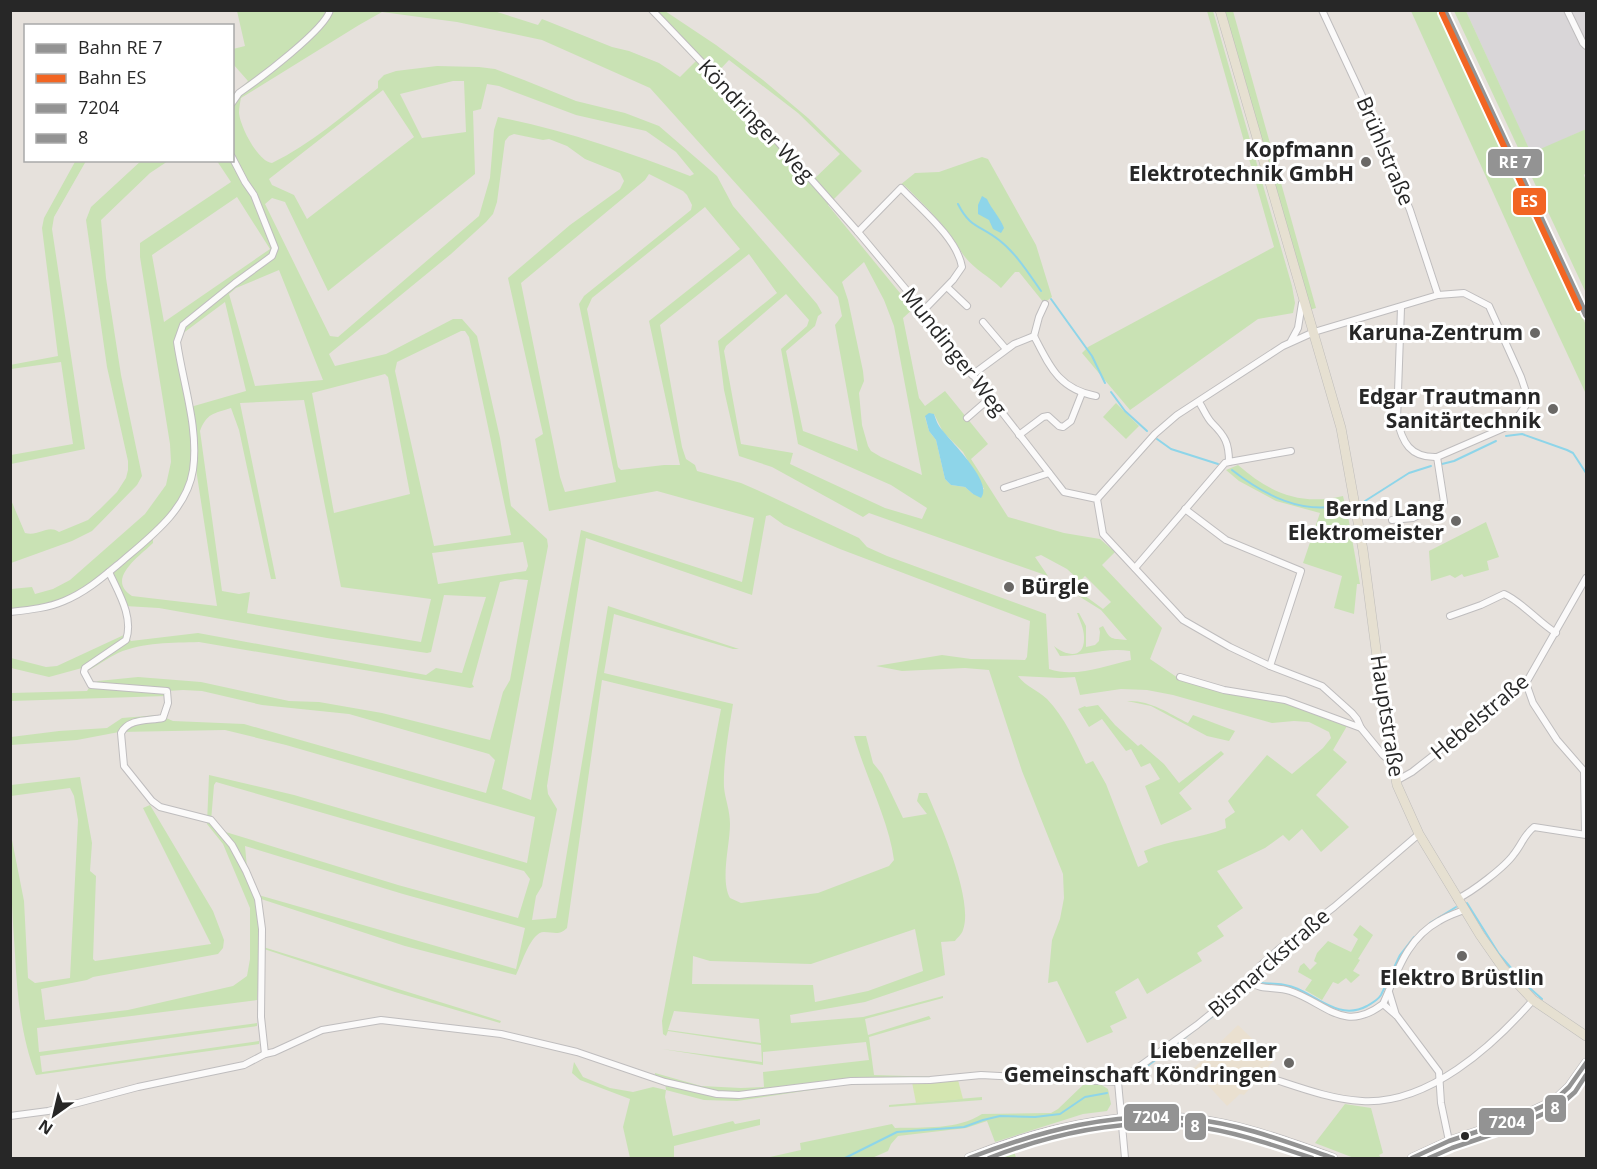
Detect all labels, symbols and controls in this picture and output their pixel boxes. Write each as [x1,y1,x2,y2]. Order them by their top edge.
legend [24,24,234,162]
text: Bahn RE 7 [78,35,162,59]
street label: Köndringer Weg [693,53,821,188]
text: Bahn ES [78,65,146,89]
street label: Brühlstraße [1350,92,1421,209]
text: 7204 [78,95,119,119]
text: 8 [78,125,88,149]
place label: Kopfmann Elektrotechnik GmbH [1129,135,1354,187]
line badge: RE 7 [1487,148,1543,177]
text: RE 7 [1499,151,1531,173]
marker: Kopfmann Elektrotechnik GmbH [1359,155,1373,169]
line badge: ES [1512,187,1547,216]
text: ES [1520,190,1538,212]
street label: Mundinger Weg [896,281,1014,421]
place label: Karuna-Zentrum [1348,318,1523,346]
marker: Karuna-Zentrum [1528,326,1542,340]
place label: Edgar Trautmann Sanitärtechnik [1358,382,1542,434]
marker: Edgar Trautmann Sanitärtechnik [1546,402,1560,416]
place label: Bernd Lang Elektromeister [1288,494,1444,546]
marker: Bernd Lang Elektromeister [1449,514,1463,528]
place label: Bürgle [1021,572,1089,600]
marker: Bürgle [1002,580,1016,594]
street label: Hauptstraße [1365,653,1411,779]
street label: Hebelstraße [1424,667,1534,765]
street label: Bismarckstraße [1202,902,1335,1023]
marker: Elektro Brüstlin [1455,949,1469,963]
place label: Elektro Brüstlin [1380,963,1544,991]
place label: Liebenzeller Gemeinschaft Köndringen [1004,1036,1277,1088]
marker: Liebenzeller Gemeinschaft Köndringen [1282,1056,1296,1070]
north arrow [24,1085,84,1145]
line badge: 8 [1544,1094,1567,1123]
text: 8 [1550,1097,1560,1119]
line badge: 7204 [1123,1103,1180,1132]
text: 7204 [1133,1106,1169,1128]
line badge: 7204 [1478,1107,1535,1136]
text: 7204 [1489,1111,1525,1133]
line badge: 8 [1184,1112,1207,1141]
text: N [34,1115,57,1140]
text: 8 [1190,1115,1200,1137]
unlabelled marker [1459,1130,1471,1142]

